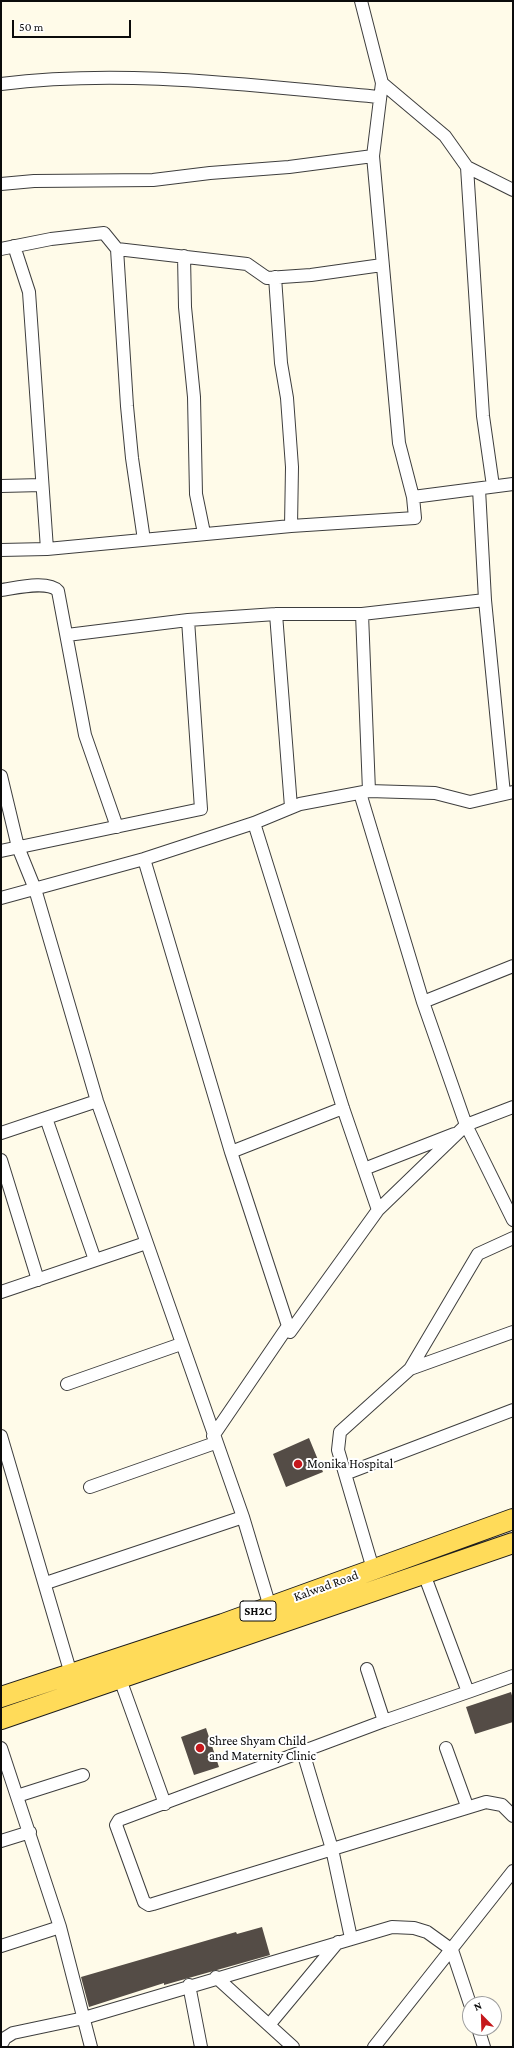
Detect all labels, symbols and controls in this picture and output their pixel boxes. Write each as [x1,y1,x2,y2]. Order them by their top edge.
scale bar [14,12,133,38]
text: 50 m [19,20,43,34]
place label: Monika Hospital [307,1456,393,1472]
marker: Monika Hospital [292,1458,304,1470]
street label: Kalwad Road [291,1567,361,1605]
road number: SH2C [240,1601,276,1621]
place label: Shree Shyam Child and Maternity Clinic [209,1733,316,1764]
marker: Shree Shyam Child and Maternity Clinic [194,1742,206,1754]
north arrow [462,1996,502,2036]
text: N [472,1999,483,2013]

